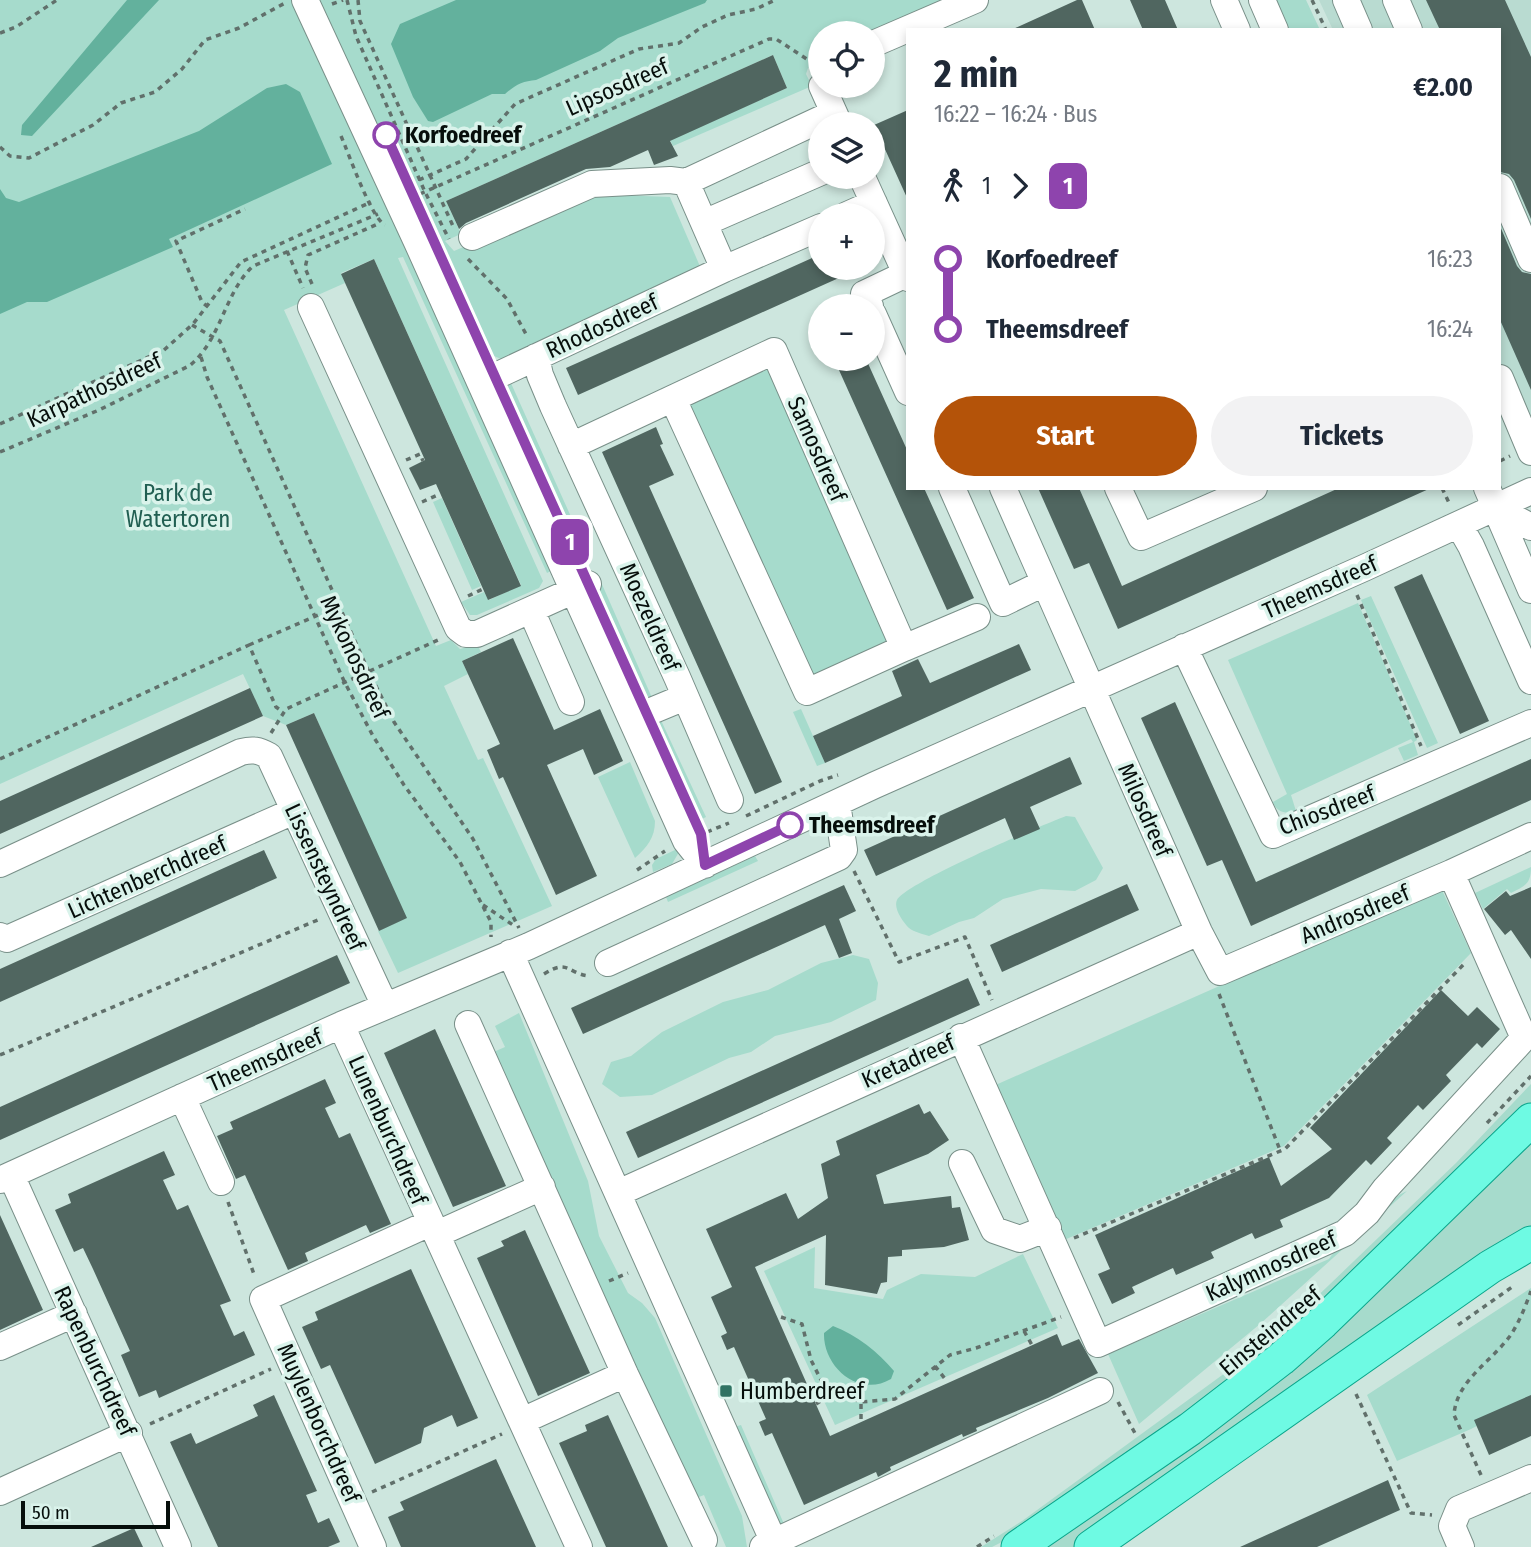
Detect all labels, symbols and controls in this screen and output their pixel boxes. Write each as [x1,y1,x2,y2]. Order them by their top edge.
map controls [808,21,885,371]
button: locate [808,21,885,98]
street label: Lipsosdreef [561,51,674,122]
text: 2 min [934,51,1018,97]
text: €2.00 [1413,72,1473,103]
text: 16:22 – 16:24 · Bus [934,100,1097,128]
button: layers [808,112,885,189]
place label: Korfoedreef [405,121,524,149]
marker: Korfoedreef [373,122,399,148]
icon: walk [934,167,972,205]
icon: forward [1001,167,1039,205]
text: 1 [982,172,991,200]
text: 1 [1063,172,1073,200]
button: + [808,203,885,280]
text: Korfoedreef [986,244,1117,275]
text: 16:23 [1427,245,1473,273]
street label: Rhodosdreef [541,287,664,364]
button: − [808,294,885,371]
text: Theemsdreef [986,314,1128,345]
text: 16:24 [1427,315,1473,343]
street label: Karpathosdreef [22,346,168,433]
street label: Samosdreef [781,392,853,508]
button: Start [934,396,1197,476]
button: Tickets [1211,396,1473,476]
park label: Park de Watertoren [126,479,230,533]
line badge: 1 [547,519,593,565]
text: 1 [565,528,575,556]
street label: Theemsdreef [1258,549,1383,625]
street label: Moezeldreef [614,559,687,677]
street label: Mykonosdreef [314,591,397,725]
street label: Milosdreef [1112,759,1179,863]
street label: Chiosdreef [1275,778,1381,841]
street label: Lissensteyndreef [279,799,372,957]
place label: Theemsdreef [809,811,937,839]
marker: Theemsdreef [777,812,803,838]
street label: Lichtenberchdreef [63,829,233,925]
street label: Androsdreef [1296,878,1415,949]
street label: Theemsdreef [203,1022,328,1098]
street label: Kretadreef [857,1027,961,1094]
street label: Lunenburchdreef [343,1051,434,1211]
street label: Kalymnosdreef [1201,1224,1343,1307]
street label: Einsteindreef [1213,1279,1328,1382]
street label: Rapenburchdreef [48,1281,143,1442]
street label: Muylenborchdreef [271,1339,367,1509]
place label: Humberdreef [740,1377,866,1405]
marker: Humberdreef [718,1383,734,1399]
scale bar [21,1498,170,1530]
text: 50 m [32,1501,70,1524]

